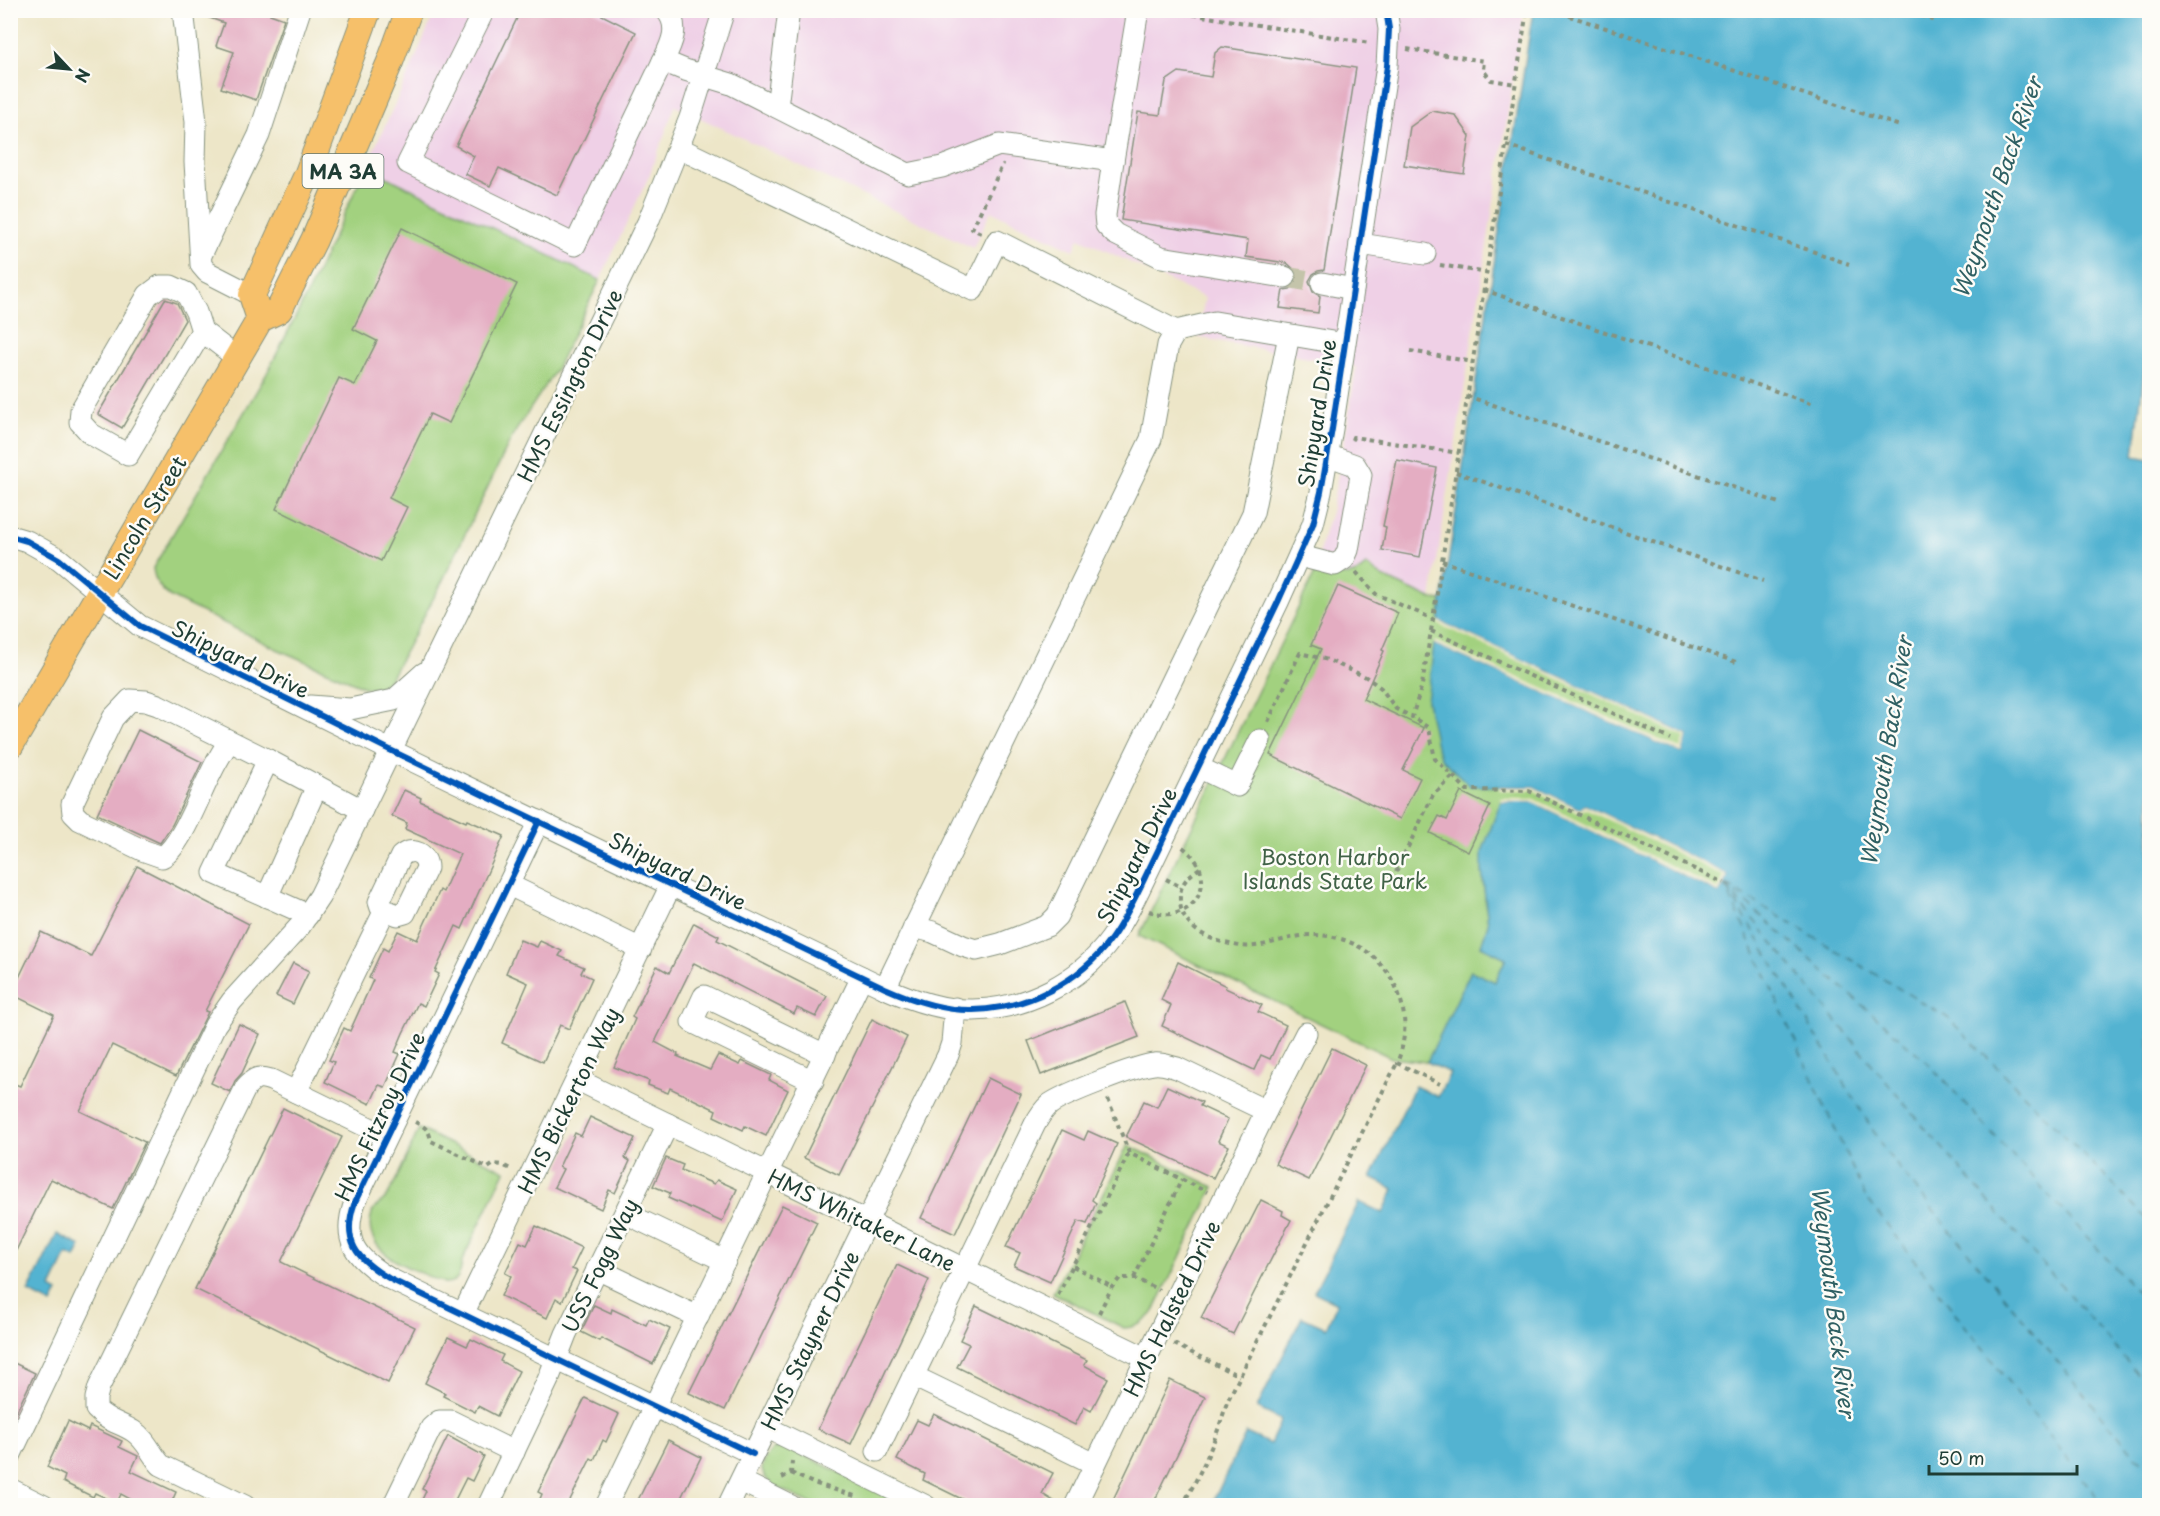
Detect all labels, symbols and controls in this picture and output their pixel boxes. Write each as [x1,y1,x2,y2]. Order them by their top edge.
north arrow [39,39,99,99]
text: N [70,65,97,87]
water label: Weymouth Back River [1943,69,2050,302]
road number: MA 3A [302,154,384,188]
street label: HMS Essington Drive [508,283,630,487]
street label: Shipyard Drive [1288,336,1344,490]
street label: Lincoln Street [94,449,194,585]
street label: Shipyard Drive [167,611,315,705]
water label: Weymouth Back River [1851,631,1920,868]
street label: Shipyard Drive [1088,781,1184,929]
street label: Shipyard Drive [604,823,752,917]
park label: Boston Harbor Islands State Park [1243,840,1427,896]
street label: HMS Bickerton Way [509,1001,627,1199]
street label: HMS Fitzroy Drive [326,1026,432,1206]
street label: HMS Whitaker Lane [763,1160,961,1278]
water label: Weymouth Back River [1805,1185,1866,1422]
street label: USS Fogg Way [553,1192,645,1338]
street label: HMS Halsted Drive [1114,1214,1228,1402]
street label: HMS Stayner Drive [752,1245,866,1435]
scale bar [1929,1438,2078,1476]
text: 50 m [1938,1444,1985,1471]

